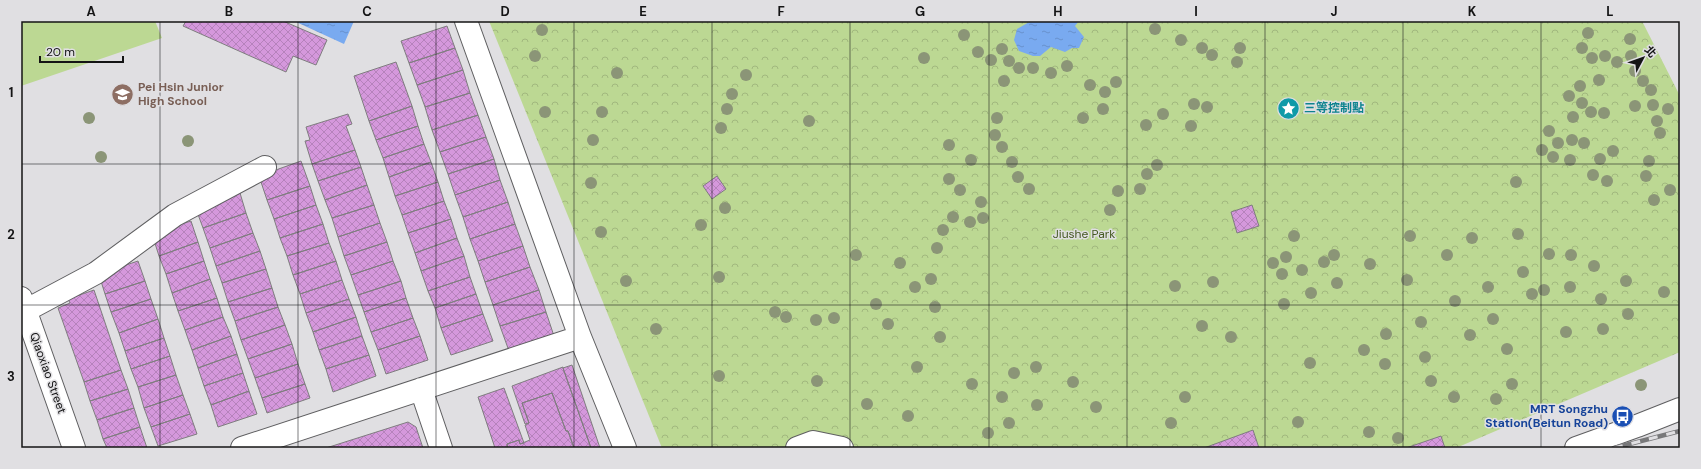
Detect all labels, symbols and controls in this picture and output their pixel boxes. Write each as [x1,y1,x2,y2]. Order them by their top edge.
text: A [86,3,96,20]
text: B [225,3,233,20]
text: C [362,3,372,20]
text: D [500,3,510,20]
text: E [639,3,647,20]
text: F [777,3,785,20]
text: G [915,3,925,20]
text: H [1053,3,1063,20]
text: I [1194,3,1198,20]
text: J [1330,3,1338,20]
text: K [1468,3,1477,20]
text: L [1606,3,1614,20]
scale bar [40,38,123,64]
north arrow [1623,38,1663,78]
text: 北 [1642,43,1659,60]
text: 20 m [46,44,75,60]
place label: Pei Hsin Junior High School [138,79,224,109]
school or university icon: Pei Hsin Junior High School [110,81,136,107]
text: 1 [9,84,13,101]
place icon: 三等控制點 [1276,95,1302,121]
place label: 三等控制點 [1304,100,1364,116]
text: 2 [7,226,15,243]
park label: Jiushe Park [1053,226,1115,242]
street label: Qiaoxiao Street [26,330,70,416]
text: 3 [7,368,15,385]
place label: MRT Songzhu Station(Beitun Road) [1485,401,1608,431]
bus stop icon: MRT Songzhu Station(Beitun Road) [1610,403,1636,429]

